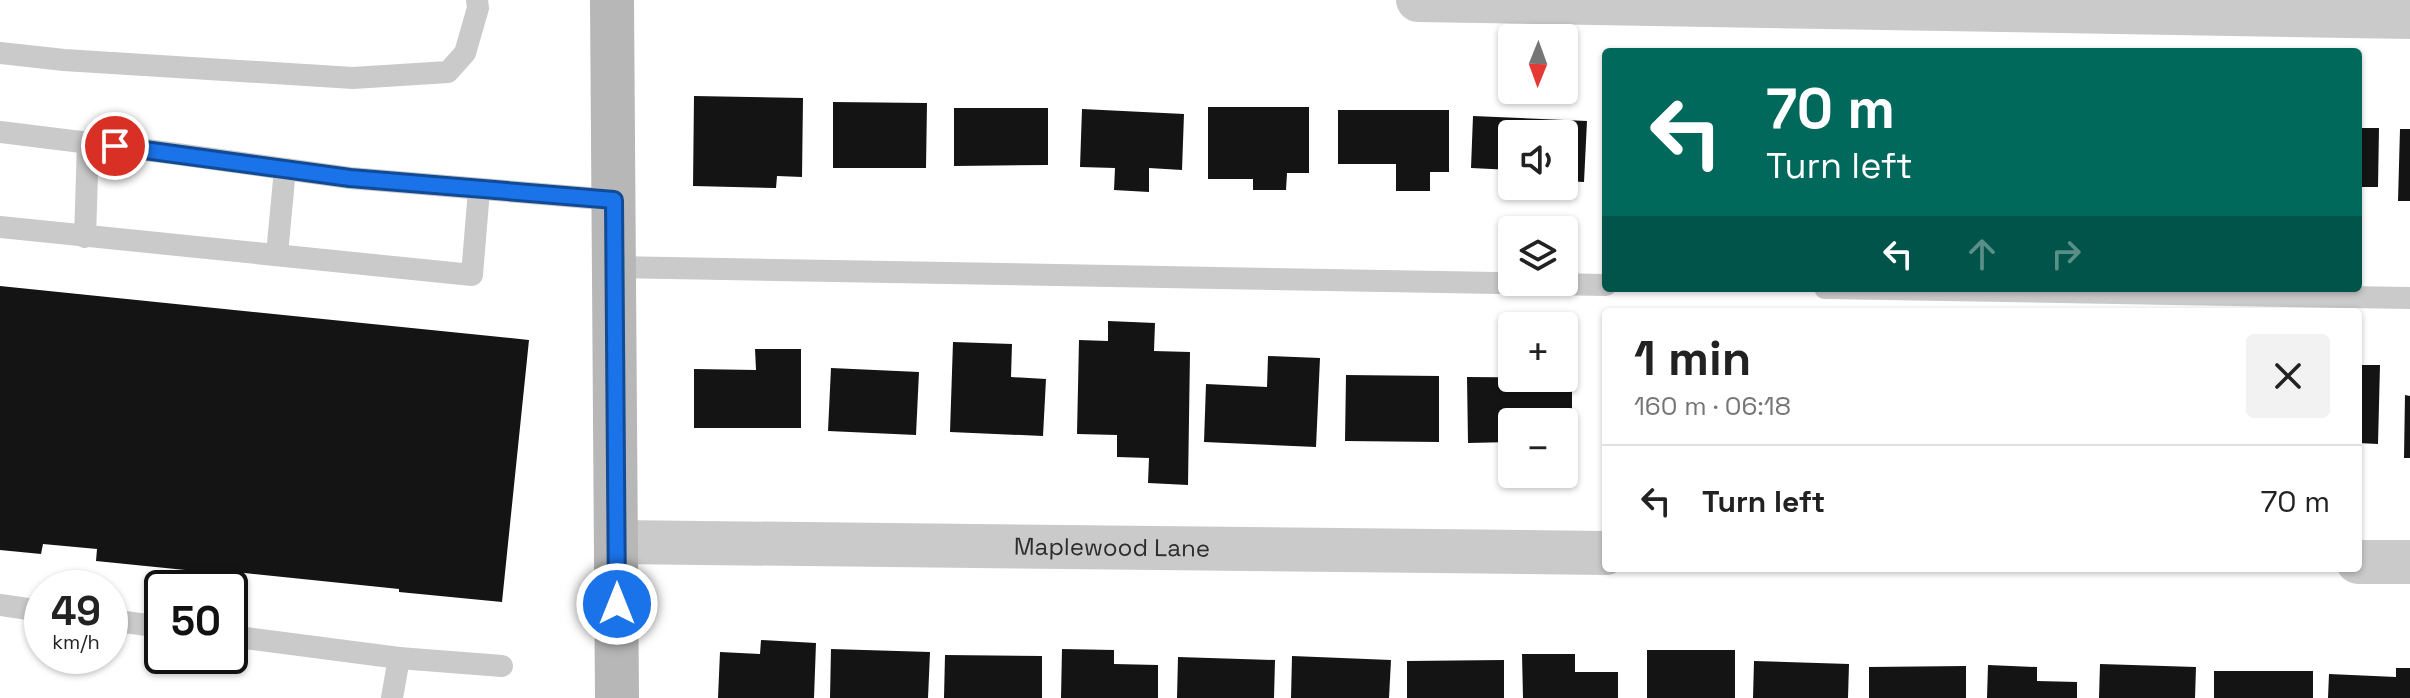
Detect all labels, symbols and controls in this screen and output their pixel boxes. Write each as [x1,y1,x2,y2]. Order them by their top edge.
north arrow [1498,24,1578,104]
map controls [1498,24,1578,488]
text: 70 m [1766,73,1895,144]
icon: left [1634,80,1738,184]
pin [81,112,149,180]
button: sound [1498,120,1578,200]
icon: arrive [93,124,137,168]
text: Turn left [1766,143,1913,189]
button: layers [1498,216,1578,296]
icon: left [1876,232,1920,276]
icon: ahead [1960,232,2004,276]
icon: right [2044,232,2088,276]
button: + [1498,312,1578,392]
text: 1 min [1634,328,1751,389]
button: close [2246,334,2330,418]
text: 160 m · 06:18 [1634,389,1791,423]
button: − [1498,408,1578,488]
icon: left [1634,479,1678,523]
text: Turn left [1702,482,1825,521]
text: 70 m [2261,482,2330,521]
street label: Maplewood Lane [1014,530,1210,564]
position arrow [575,562,659,646]
speed limit sign: 50 [144,570,248,674]
text: 49 [51,586,101,637]
text: km/h [52,629,100,655]

